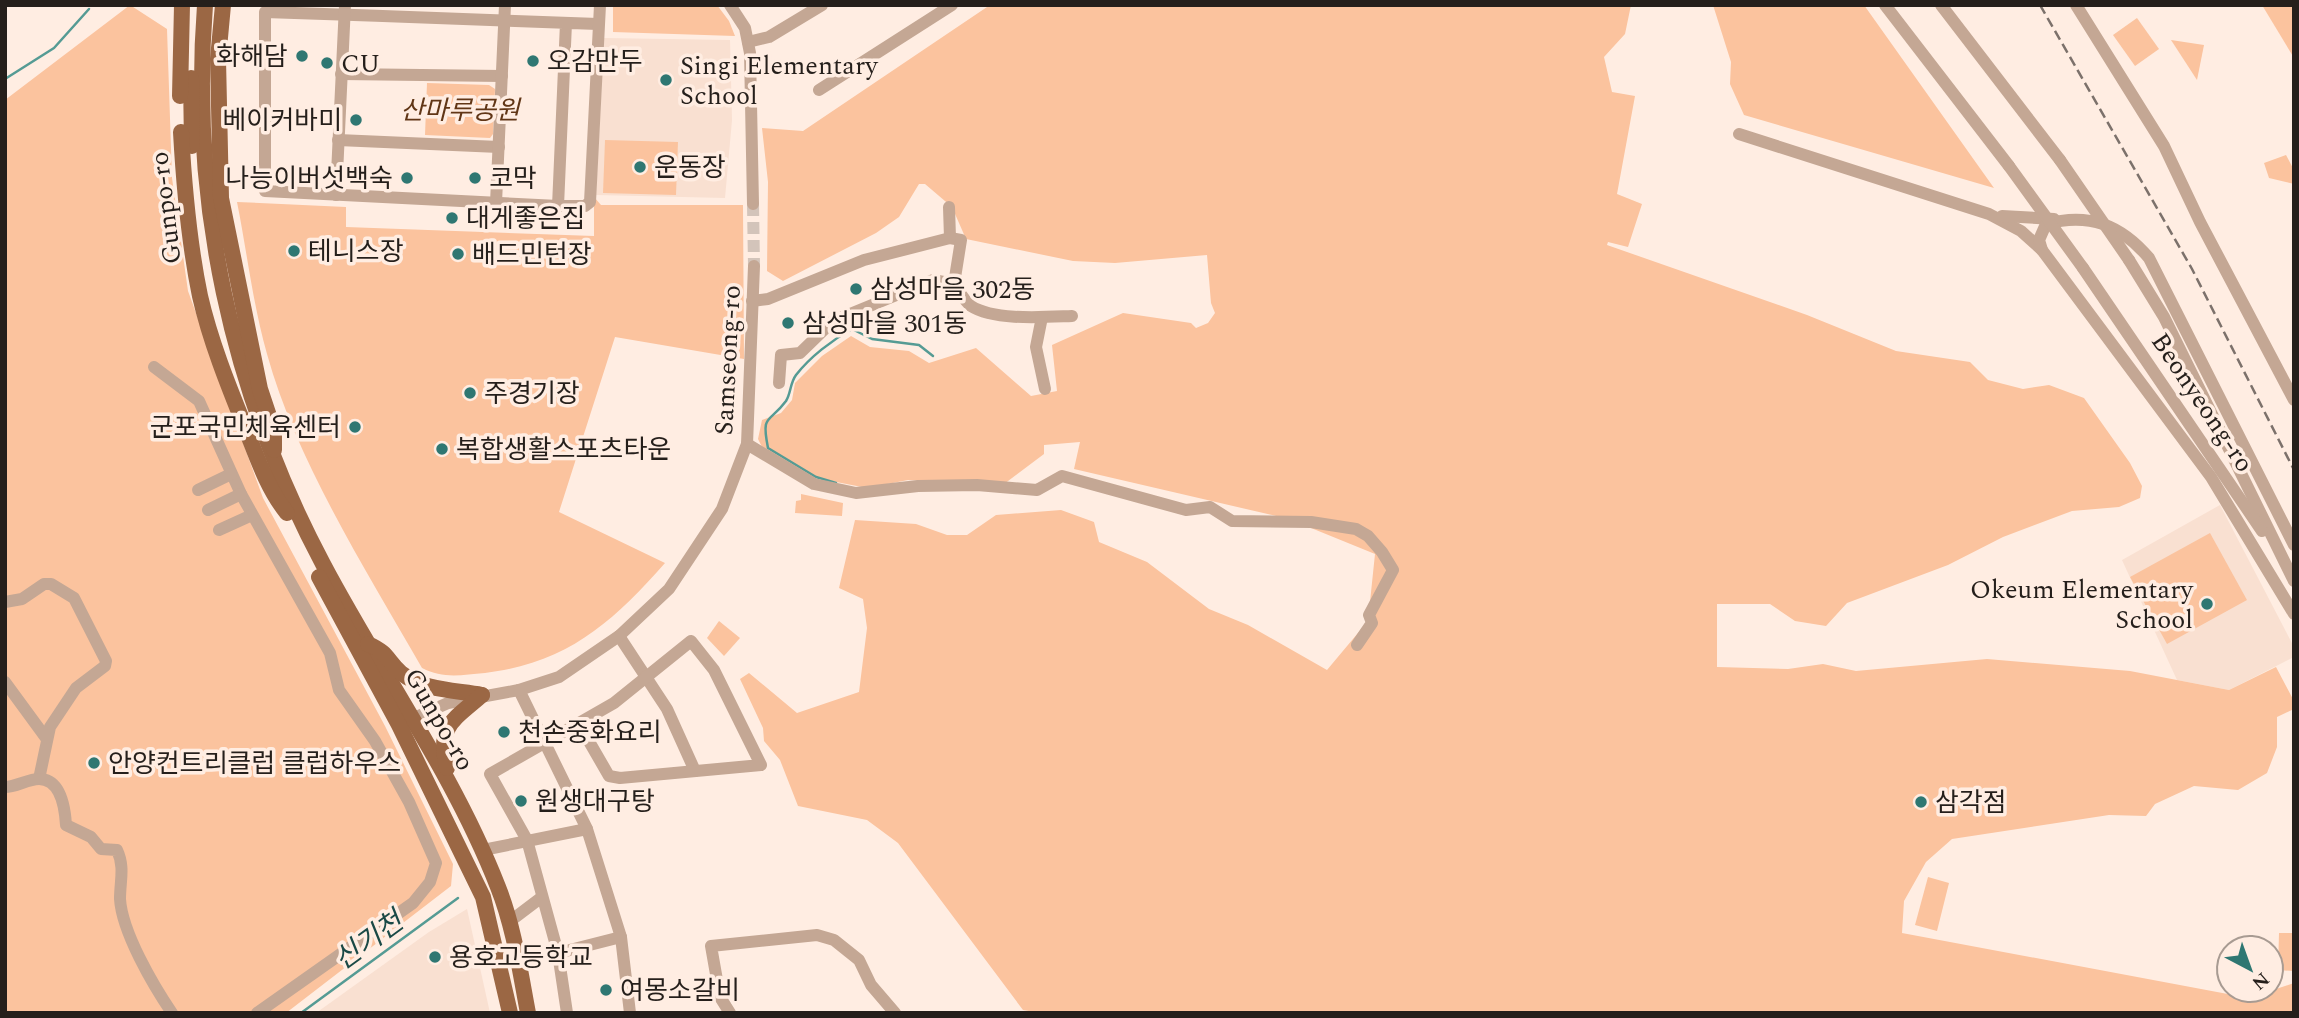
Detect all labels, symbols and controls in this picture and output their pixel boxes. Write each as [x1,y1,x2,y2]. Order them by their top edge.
place label: 화해담 [216,37,288,77]
place label: 오감만두 [547,42,643,82]
place label: CU [341,44,380,84]
place label: Singi Elementary School [680,46,879,116]
marker: 화해담 [294,48,310,64]
marker: 오감만두 [525,53,541,69]
marker: CU [319,55,335,71]
marker: Singi Elementary School [658,72,674,88]
park label: 산마루공원 [400,91,522,131]
place label: 베이커바미 [222,101,342,141]
marker: 베이커바미 [348,112,364,128]
place label: 운동장 [654,148,726,188]
street label: Gunpo-ro [139,149,193,266]
place label: 나능이버섯백숙 [226,159,393,199]
place label: 코막 [489,159,537,199]
marker: 운동장 [632,159,648,175]
marker: 나능이버섯백숙 [399,170,415,186]
marker: 코막 [467,170,483,186]
place label: 대게좋은집 [466,199,586,239]
marker: 대게좋은집 [444,210,460,226]
place label: 테니스장 [308,232,404,272]
place label: 배드민턴장 [472,235,592,275]
marker: 테니스장 [286,243,302,259]
marker: 배드민턴장 [450,246,466,262]
place label: 삼성마을 302동 [870,270,1035,310]
marker: 삼성마을 302동 [848,281,864,297]
street label: Samseong-ro [704,284,752,436]
place label: 삼성마을 301동 [802,304,967,344]
marker: 삼성마을 301동 [780,315,796,331]
street label: Beonyeong-ro [2141,325,2264,480]
place label: 주경기장 [484,374,580,414]
marker: 주경기장 [462,385,478,401]
place label: 군포국민체육센터 [150,408,341,448]
marker: 군포국민체육센터 [347,419,363,435]
place label: 복합생활스포츠타운 [456,430,671,470]
marker: 복합생활스포츠타운 [434,441,450,457]
place label: Okeum Elementary School [1970,570,2195,640]
marker: Okeum Elementary School [2199,596,2215,612]
street label: Gunpo-ro [394,661,485,778]
place label: 천손중화요리 [518,713,662,753]
marker: 천손중화요리 [496,724,512,740]
place label: 안양컨트리클럽 클럽하우스 [108,744,402,784]
marker: 안양컨트리클럽 클럽하우스 [86,755,102,771]
place label: 원생대구탕 [535,782,655,822]
place label: 삼각점 [1935,783,2007,823]
marker: 원생대구탕 [513,793,529,809]
marker: 삼각점 [1913,794,1929,810]
water label: 신기천 [325,899,415,981]
north arrow [2215,934,2285,1004]
place label: 용호고등학교 [449,938,593,978]
marker: 용호고등학교 [427,949,443,965]
text: N [2245,965,2276,997]
place label: 여몽소갈비 [620,971,740,1011]
marker: 여몽소갈비 [598,982,614,998]

